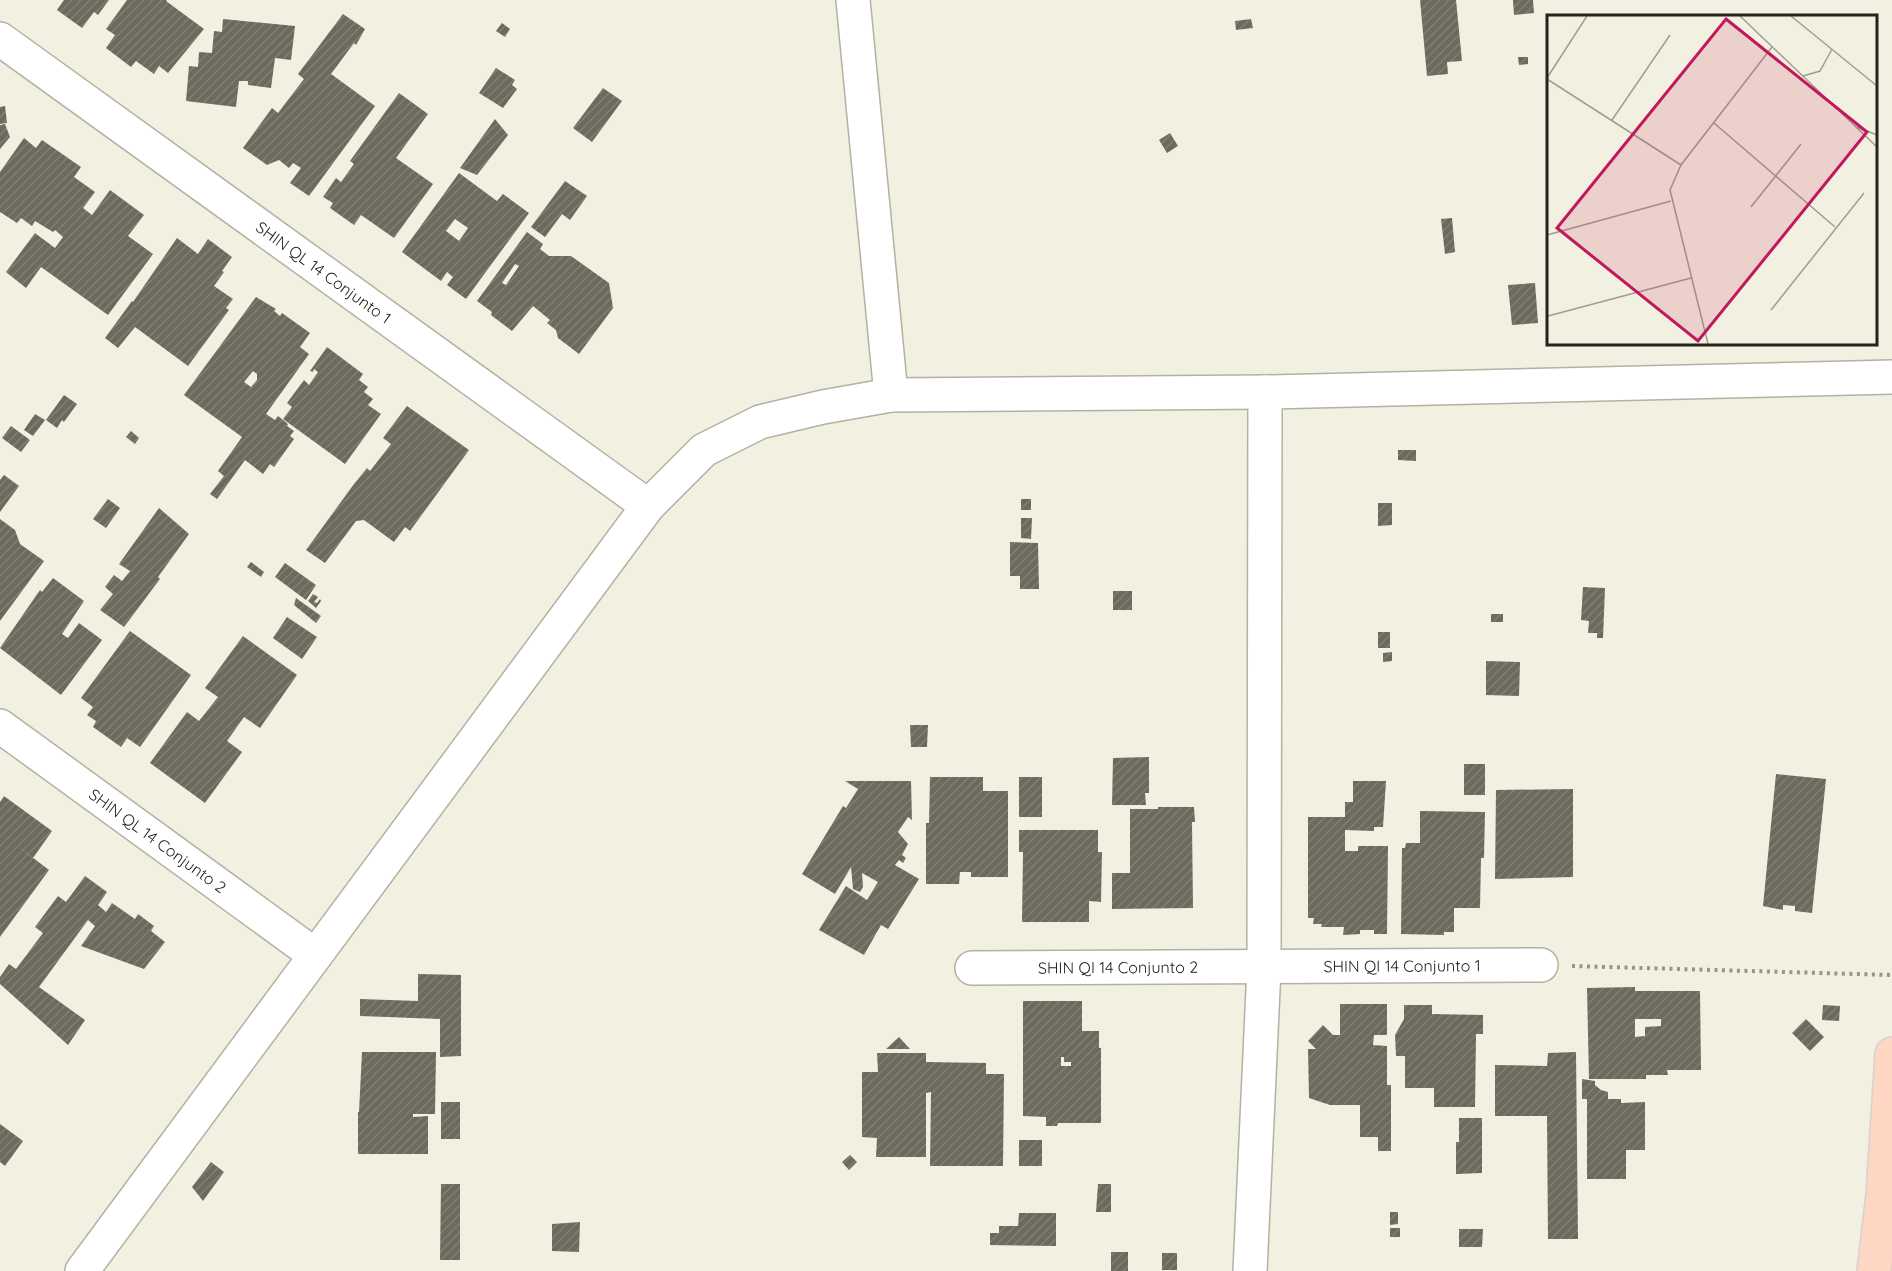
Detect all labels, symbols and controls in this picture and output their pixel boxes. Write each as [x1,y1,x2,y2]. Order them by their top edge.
inset map [1547,15,1877,345]
street label: SHIN QL 14 Conjunto 1 [252,217,395,328]
street label: SHIN QL 14 Conjunto 2 [85,784,230,897]
street label: SHIN QI 14 Conjunto 1 [1323,955,1481,976]
street label: SHIN QI 14 Conjunto 2 [1038,957,1198,978]

